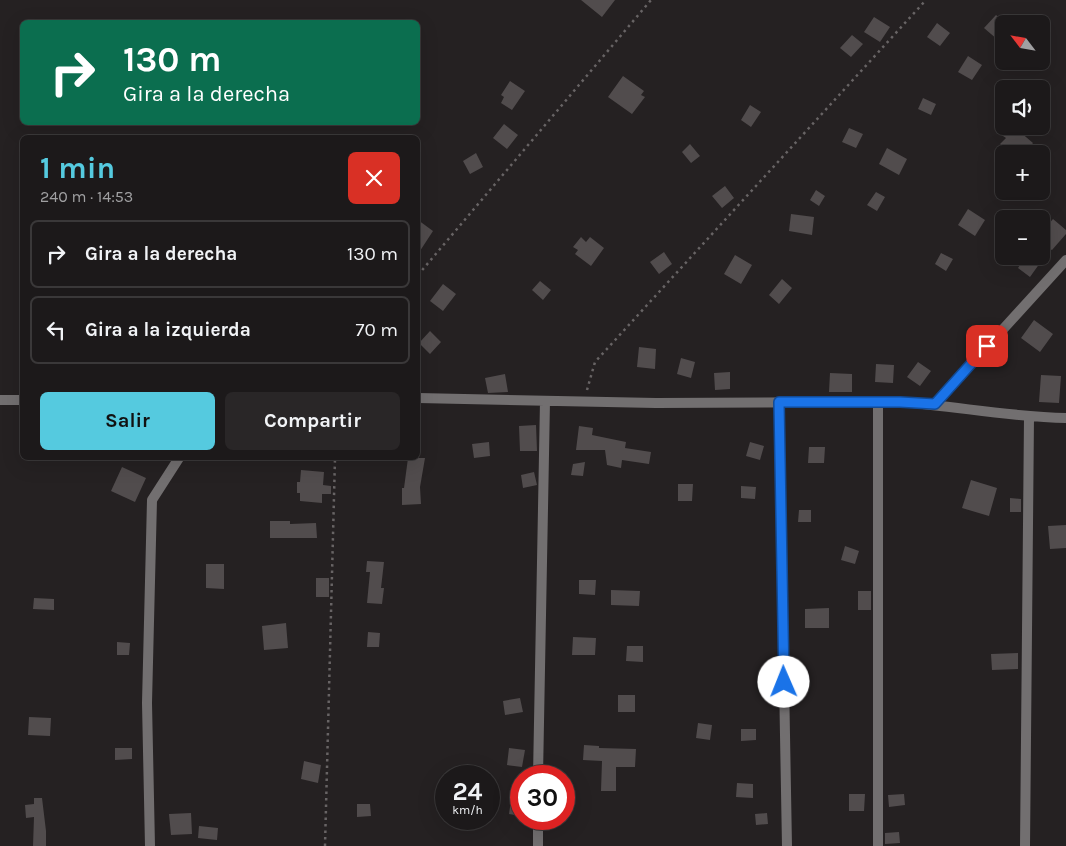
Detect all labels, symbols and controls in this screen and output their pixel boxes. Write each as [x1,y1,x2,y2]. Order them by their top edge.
north arrow [995,15,1050,70]
map controls [995,15,1050,265]
text: 130 m [123,39,221,80]
icon: right [40,40,105,105]
button: sound [995,80,1050,135]
text: Gira a la derecha [123,81,290,107]
button: + [995,145,1050,200]
text: 1 min [40,150,115,186]
button: close [348,152,400,204]
text: 240 m · 14:53 [40,187,133,206]
button: − [995,210,1050,265]
icon: right [42,240,70,268]
text: Gira a la derecha [85,243,237,265]
text: 130 m [347,243,398,265]
icon: left [42,316,70,344]
text: Gira a la izquierda [85,319,251,341]
text: 70 m [356,319,398,341]
pin [966,325,1008,367]
icon: arrive [973,332,1001,360]
button: Salir [40,392,215,450]
button: Compartir [225,392,400,450]
position arrow [757,655,809,707]
speed limit sign: 30 [510,765,575,830]
text: 24 [452,777,483,806]
text: km/h [452,803,483,817]

